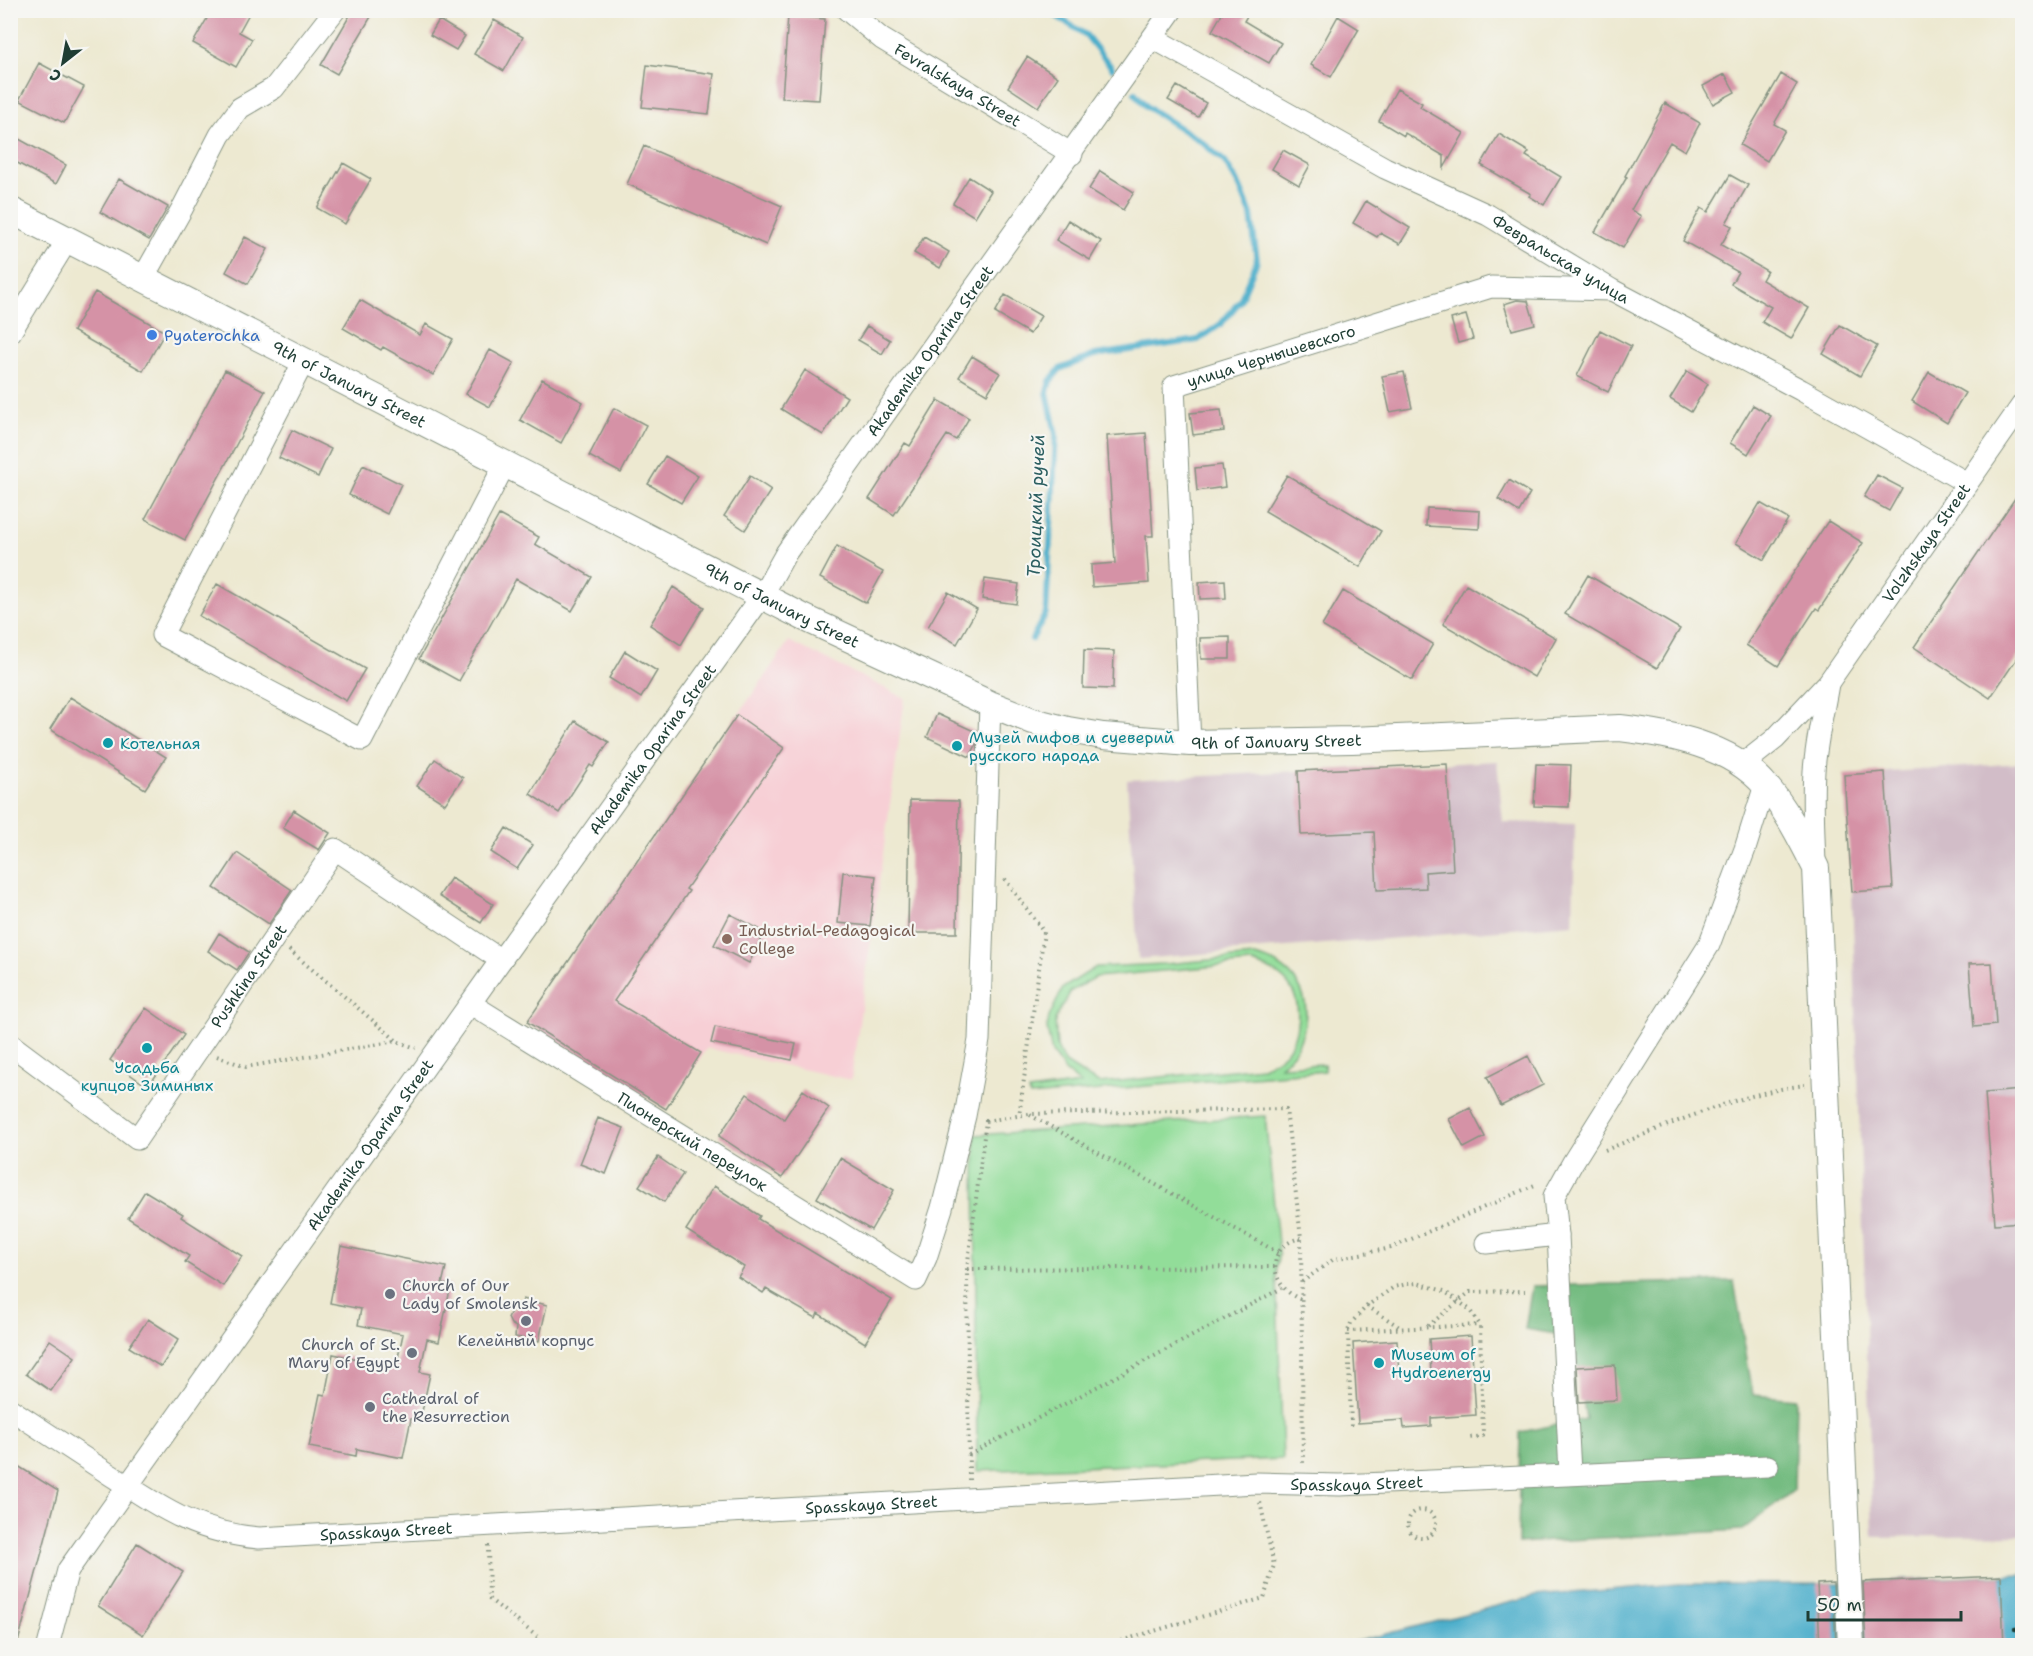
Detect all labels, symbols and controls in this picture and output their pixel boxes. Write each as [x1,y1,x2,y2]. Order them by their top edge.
north arrow [33,33,93,93]
street label: Fevralskaya Street [890,38,1025,131]
text: С [46,64,65,87]
street label: Февральская улица [1488,209,1633,308]
street label: Akademika Oparina Street [862,261,998,440]
street label: улица Чернышевского [1184,320,1358,392]
place label: Pyaterochka [164,325,260,346]
marker: Pyaterochka [145,328,159,342]
street label: 9th of January Street [268,336,430,432]
water label: Троицкий ручей [1022,434,1050,578]
street label: Volzhskaya Street [1877,479,1975,607]
street label: 9th of January Street [701,557,863,652]
street label: Akademika Oparina Street [584,660,720,839]
place label: Музей мифов и суеверий русского народа [969,727,1174,766]
street label: 9th of January Street [1191,729,1362,753]
place label: Котельная [120,733,200,754]
marker: Котельная [101,736,115,750]
marker: Музей мифов и суеверий русского народа [950,739,964,753]
street label: Pushkina Street [206,920,291,1032]
place label: Industrial-Pedagogical College [739,920,916,959]
marker: Industrial-Pedagogical College [720,932,734,946]
marker: Усадьба купцов Зиминых [140,1041,154,1055]
street label: Akademika Oparina Street [302,1055,438,1235]
place label: Усадьба купцов Зиминых [81,1057,213,1096]
street label: Пионерский переулок [614,1087,772,1196]
place label: Church of Our Lady of Smolensk [402,1275,538,1314]
marker: Church of Our Lady of Smolensk [383,1287,397,1301]
marker: Келейный корпус [519,1314,533,1328]
place label: Келейный корпус [458,1330,594,1351]
place label: Church of St. Mary of Egypt [288,1334,400,1373]
place label: Museum of Hydroenergy [1391,1344,1491,1383]
marker: Church of St. Mary of Egypt [405,1346,419,1360]
marker: Museum of Hydroenergy [1372,1356,1386,1370]
place label: Cathedral of the Resurrection [382,1388,510,1427]
marker: Cathedral of the Resurrection [363,1400,377,1414]
street label: Spasskaya Street [1290,1471,1424,1496]
street label: Spasskaya Street [805,1490,938,1518]
street label: Spasskaya Street [319,1517,453,1545]
scale bar [1808,1584,1961,1622]
text: 50 m [1817,1593,1862,1617]

